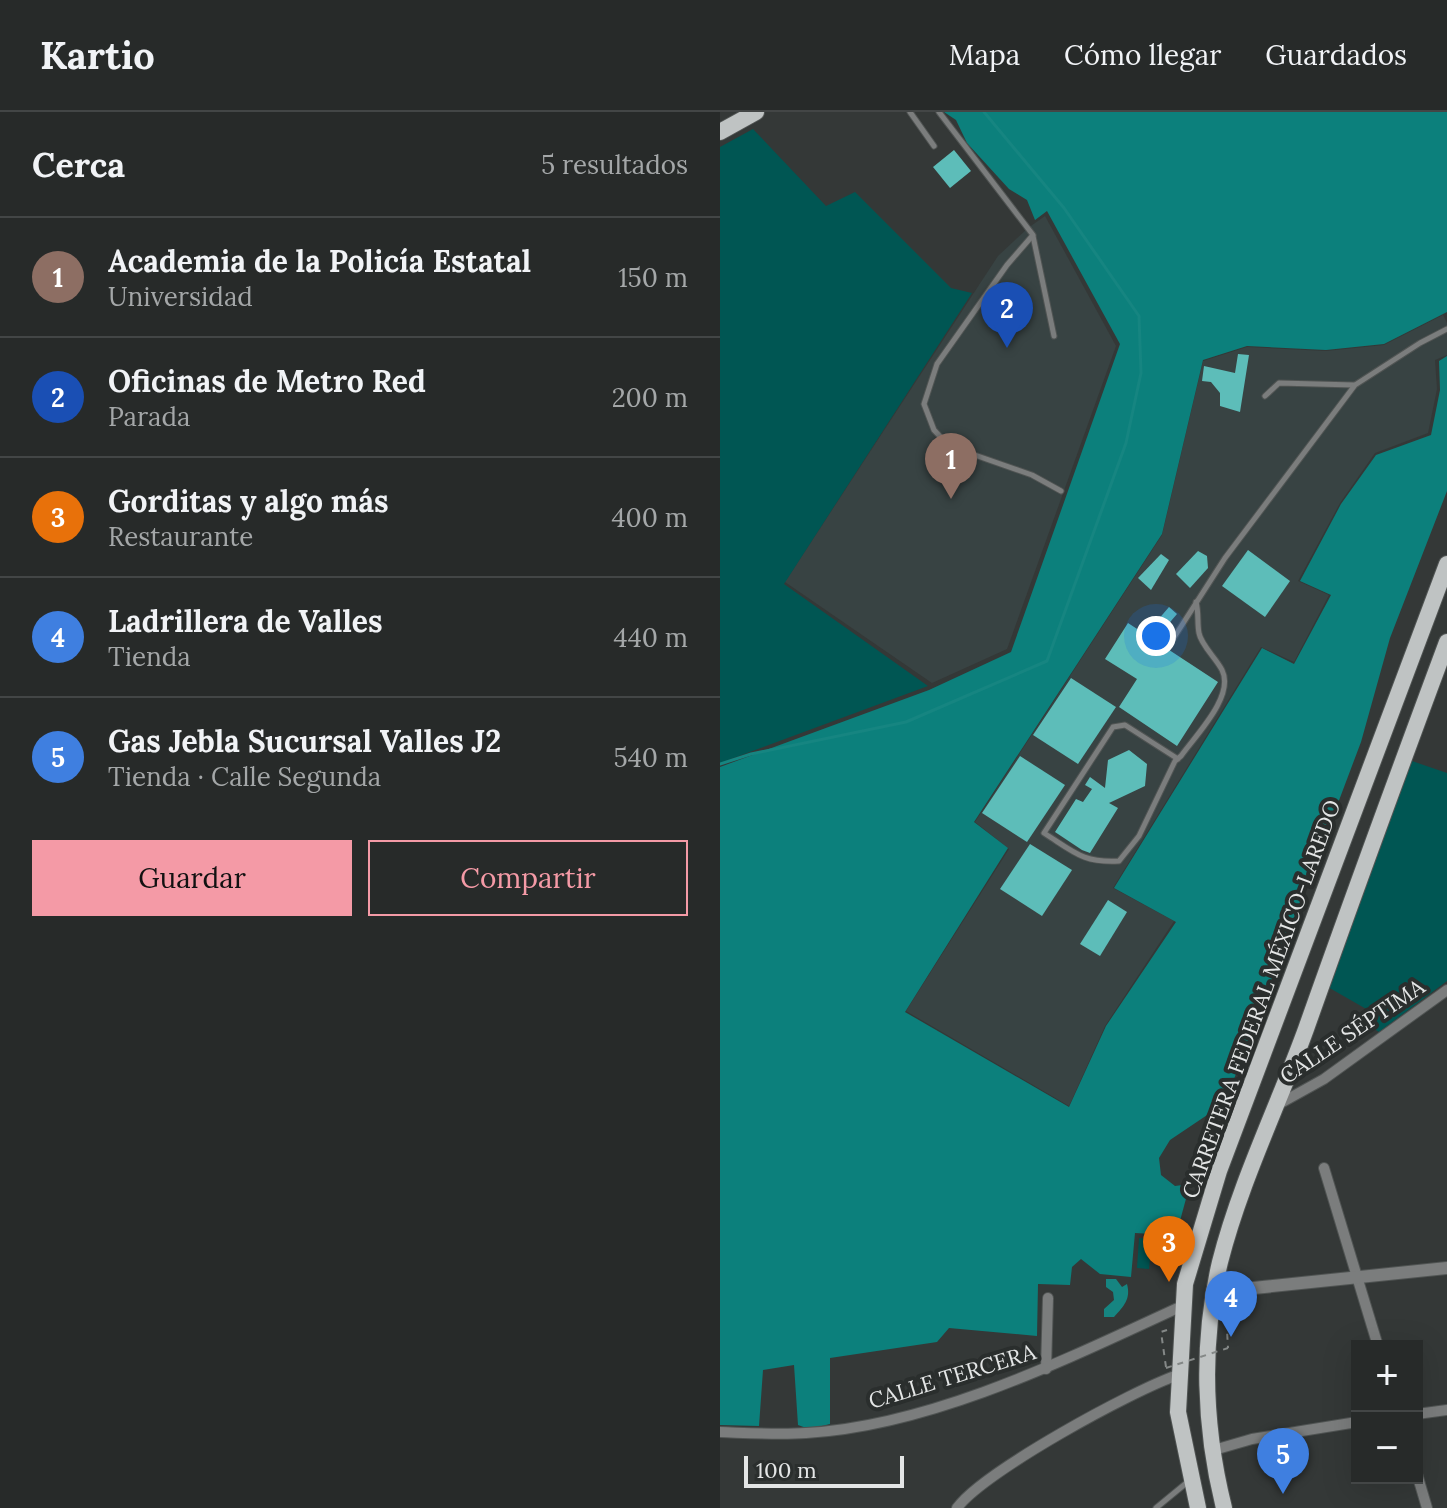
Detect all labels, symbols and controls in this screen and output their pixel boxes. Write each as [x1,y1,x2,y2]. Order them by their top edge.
text: Kartio [40,31,155,79]
text: Mapa [949,37,1020,73]
text: Cómo llegar [1064,37,1221,73]
text: Guardados [1265,37,1407,73]
text: Cerca [32,143,125,186]
text: 5 resultados [541,148,688,181]
text: Academia de la Policía Estatal [108,242,531,280]
text: 1 [53,261,63,294]
text: 150 m [618,261,688,294]
text: Universidad [108,280,253,313]
pin: 2 [981,282,1033,348]
text: Oficinas de Metro Red [108,362,426,400]
text: 2 [51,381,65,414]
text: 200 m [612,381,688,414]
text: Parada [108,400,190,433]
pin: 1 [925,433,977,499]
text: Gorditas y algo más [108,482,389,520]
text: 3 [51,501,65,534]
text: 400 m [612,501,688,534]
text: Restaurante [108,520,253,553]
text: Ladrillera de Valles [108,602,383,640]
your location [1136,616,1176,656]
text: 4 [51,621,65,654]
text: 440 m [614,621,688,654]
text: Tienda [108,640,191,673]
text: Gas Jebla Sucursal Valles J2 [108,722,501,760]
text: 5 [51,741,65,774]
text: 540 m [614,741,688,774]
text: Tienda · Calle Segunda [108,760,381,793]
street label: CARRETERA FEDERAL MÉXICO-LAREDO [1176,796,1346,1202]
button: Guardar [32,840,352,916]
button: Compartir [368,840,688,916]
street label: CALLE SÉPTIMA [1274,972,1431,1090]
pin: 3 [1143,1216,1195,1282]
pin: 4 [1205,1271,1257,1337]
street label: CALLE TERCERA [865,1337,1040,1415]
map controls [1351,1340,1423,1484]
button: + [1351,1340,1423,1412]
button: − [1351,1412,1423,1484]
pin: 5 [1257,1428,1309,1494]
scale bar [744,1452,904,1488]
text: 100 m [756,1456,817,1484]

